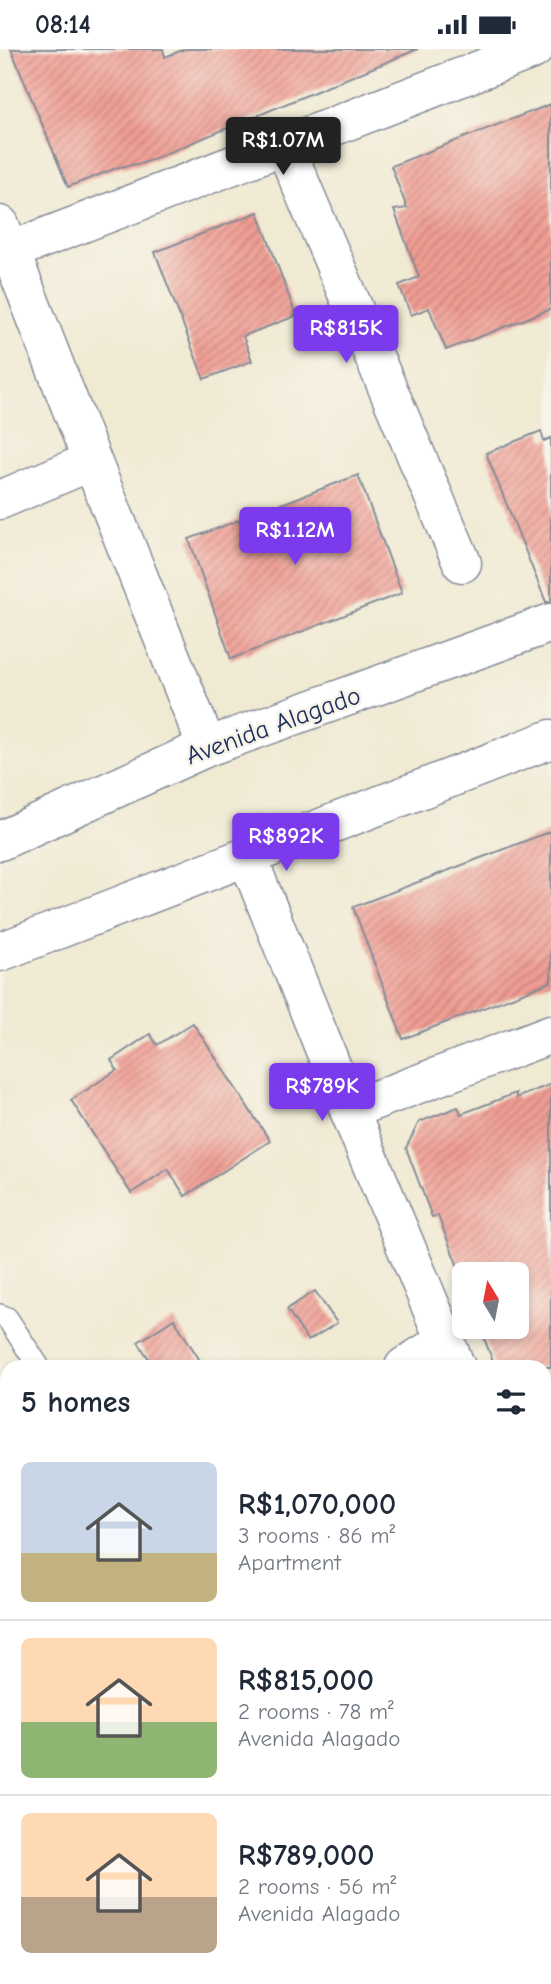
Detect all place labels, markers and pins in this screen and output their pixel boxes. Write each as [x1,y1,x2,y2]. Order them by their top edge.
pin: R$1.07M [218,117,348,177]
pin: R$815K [289,305,403,365]
pin: R$1.12M [230,507,360,567]
pin: R$892K [229,813,343,873]
pin: R$789K [265,1063,379,1123]

